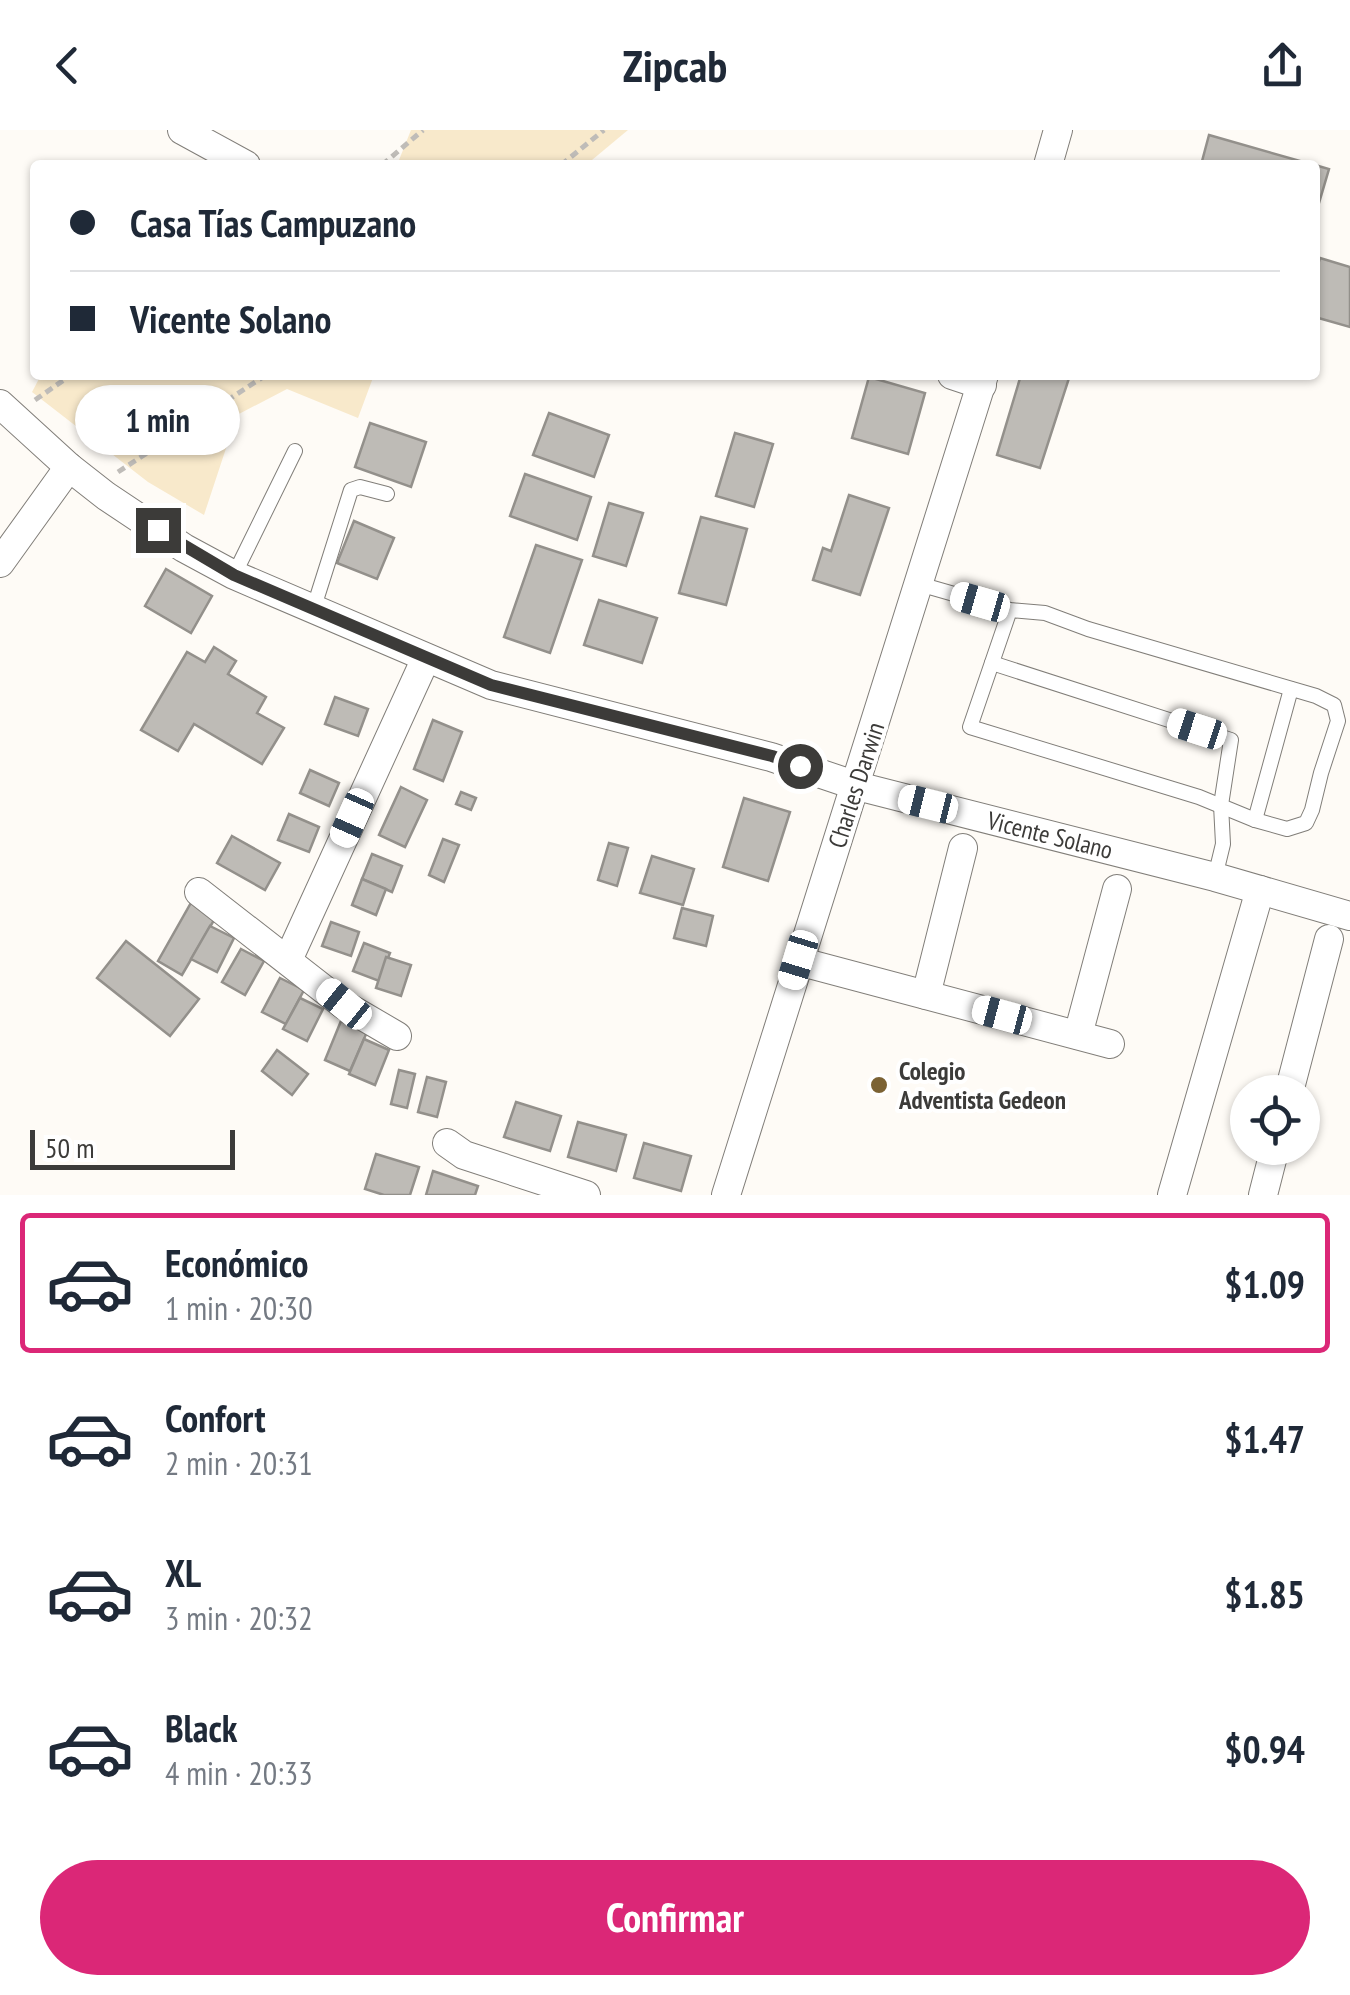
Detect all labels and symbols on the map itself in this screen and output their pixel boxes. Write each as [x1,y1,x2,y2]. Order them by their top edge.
callout: 1 min [76,385,240,455]
route end [136,508,181,553]
car [947,579,1013,625]
car [1164,705,1230,753]
street label: Charles Darwin [821,718,891,852]
route start [778,744,823,789]
car [895,782,961,826]
car [326,784,378,852]
street label: Vicente Solano [983,804,1116,866]
car [775,927,821,993]
car [311,973,377,1035]
car [969,993,1035,1037]
place label: Colegio Adventista Gedeon [898,1055,1066,1116]
marker: Colegio Adventista Gedeon [868,1074,890,1096]
scale bar [30,1125,235,1170]

